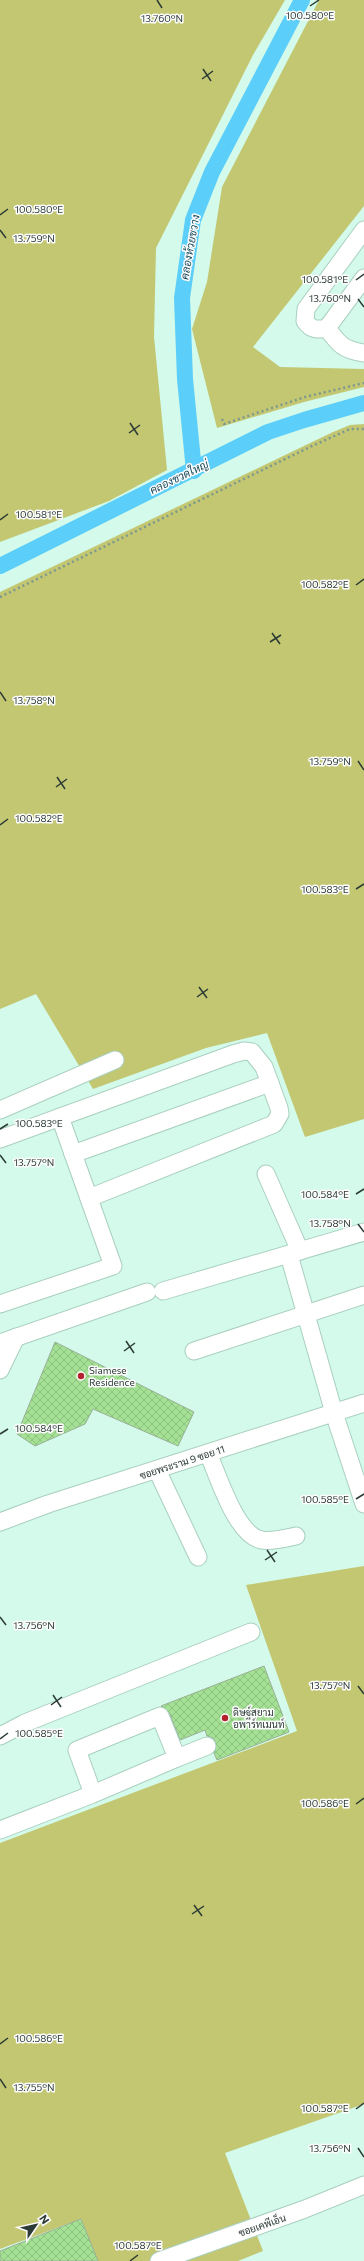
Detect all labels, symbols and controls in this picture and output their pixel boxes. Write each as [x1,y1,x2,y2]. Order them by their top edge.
text: 100.580°E [286,9,334,21]
text: 13.760°N [141,12,183,24]
text: 100.580°E [15,203,63,215]
water label: คลองห้วยขวาง [177,213,202,280]
text: 13.759°N [13,232,55,244]
text: 100.581°E [302,273,348,285]
text: 13.760°N [309,292,351,304]
water label: คลองชวดใหญ่ [147,455,212,497]
text: 100.581°E [16,508,62,520]
text: 100.582°E [301,578,349,590]
text: 13.758°N [13,694,55,706]
text: 13.759°N [309,755,351,767]
text: 100.582°E [15,812,63,824]
text: 100.583°E [301,883,349,895]
text: 100.583°E [15,1117,63,1129]
text: 13.757°N [14,1156,54,1168]
text: 100.584°E [301,1188,349,1200]
text: 13.758°N [309,1217,351,1229]
place label: Siamese Residence [89,1364,135,1388]
marker: Siamese Residence [76,1371,86,1381]
text: 100.584°E [15,1422,63,1434]
street label: ซอยพระราม 9 ซอย 11 [138,1443,226,1481]
text: 100.585°E [301,1493,349,1505]
text: 13.756°N [13,1619,55,1631]
text: 13.757°N [310,1679,350,1691]
place label: ดิษฐ์สยาม อพาร์ทเมนท์ [233,1705,285,1730]
marker: ดิษฐ์สยาม อพาร์ทเมนท์ [220,1713,230,1723]
text: 100.585°E [15,1727,63,1739]
text: 100.586°E [301,1797,349,1809]
text: 100.586°E [15,2032,63,2044]
text: 13.755°N [13,2081,55,2093]
text: 100.587°E [301,2102,349,2114]
text: 13.756°N [309,2142,351,2154]
north arrow [16,2205,56,2245]
street label: ซอยเคพีเอ็น [236,2210,287,2239]
text: N [37,2212,52,2226]
text: 100.587°E [114,2239,162,2251]

